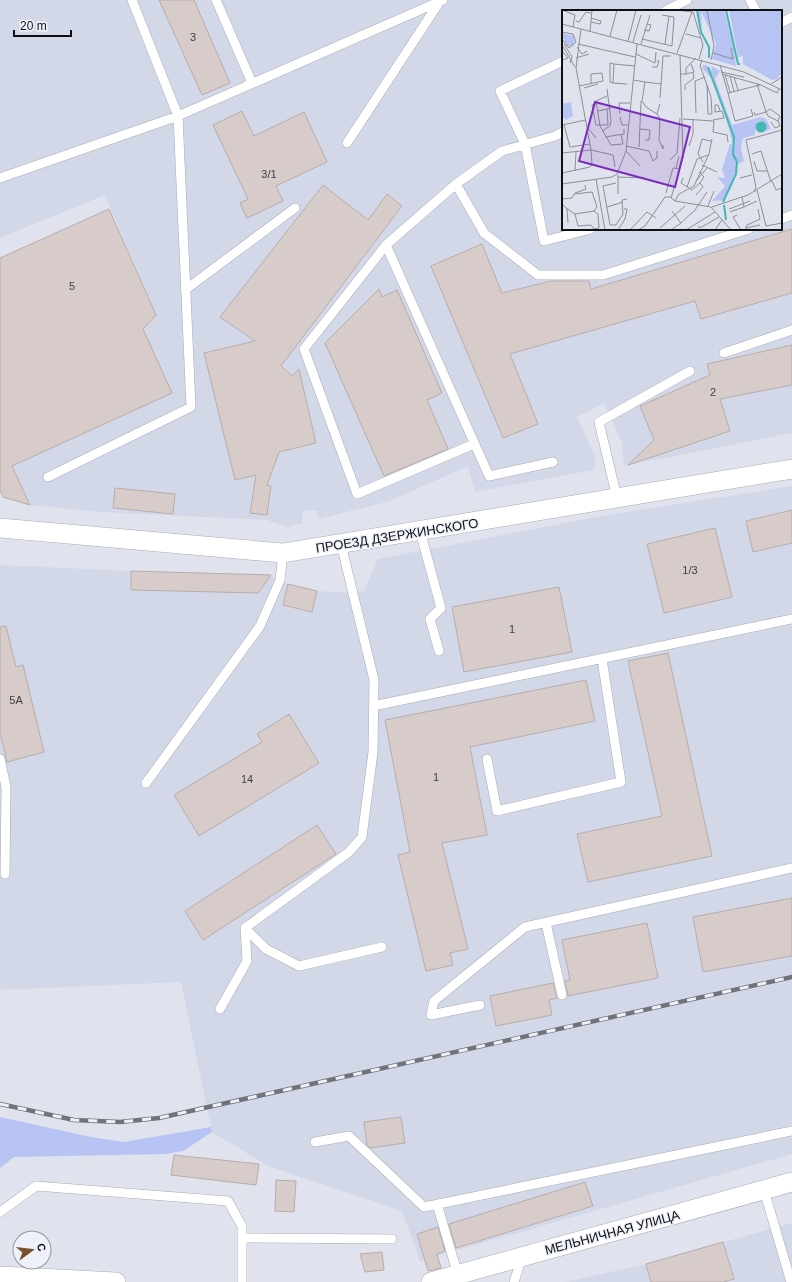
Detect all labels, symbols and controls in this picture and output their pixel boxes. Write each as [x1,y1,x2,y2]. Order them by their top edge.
inset map [562,10,782,230]
scale bar [14,12,71,38]
text: 20 m [20,19,47,33]
house number: 3 [190,31,196,43]
house number: 3/1 [261,168,277,180]
house number: 5 [69,280,75,292]
house number: 2 [710,386,716,398]
street label: ПРОЕЗД ДЗЕРЖИНСКОГО [315,515,479,556]
house number: 1/3 [682,564,698,576]
house number: 1 [509,623,515,635]
house number: 5А [9,694,23,706]
house number: 1 [433,771,439,783]
house number: 14 [241,773,253,785]
street label: МЕЛЬНИЧНАЯ УЛИЦА [543,1207,682,1258]
north arrow [12,1230,52,1270]
text: С [35,1242,48,1253]

